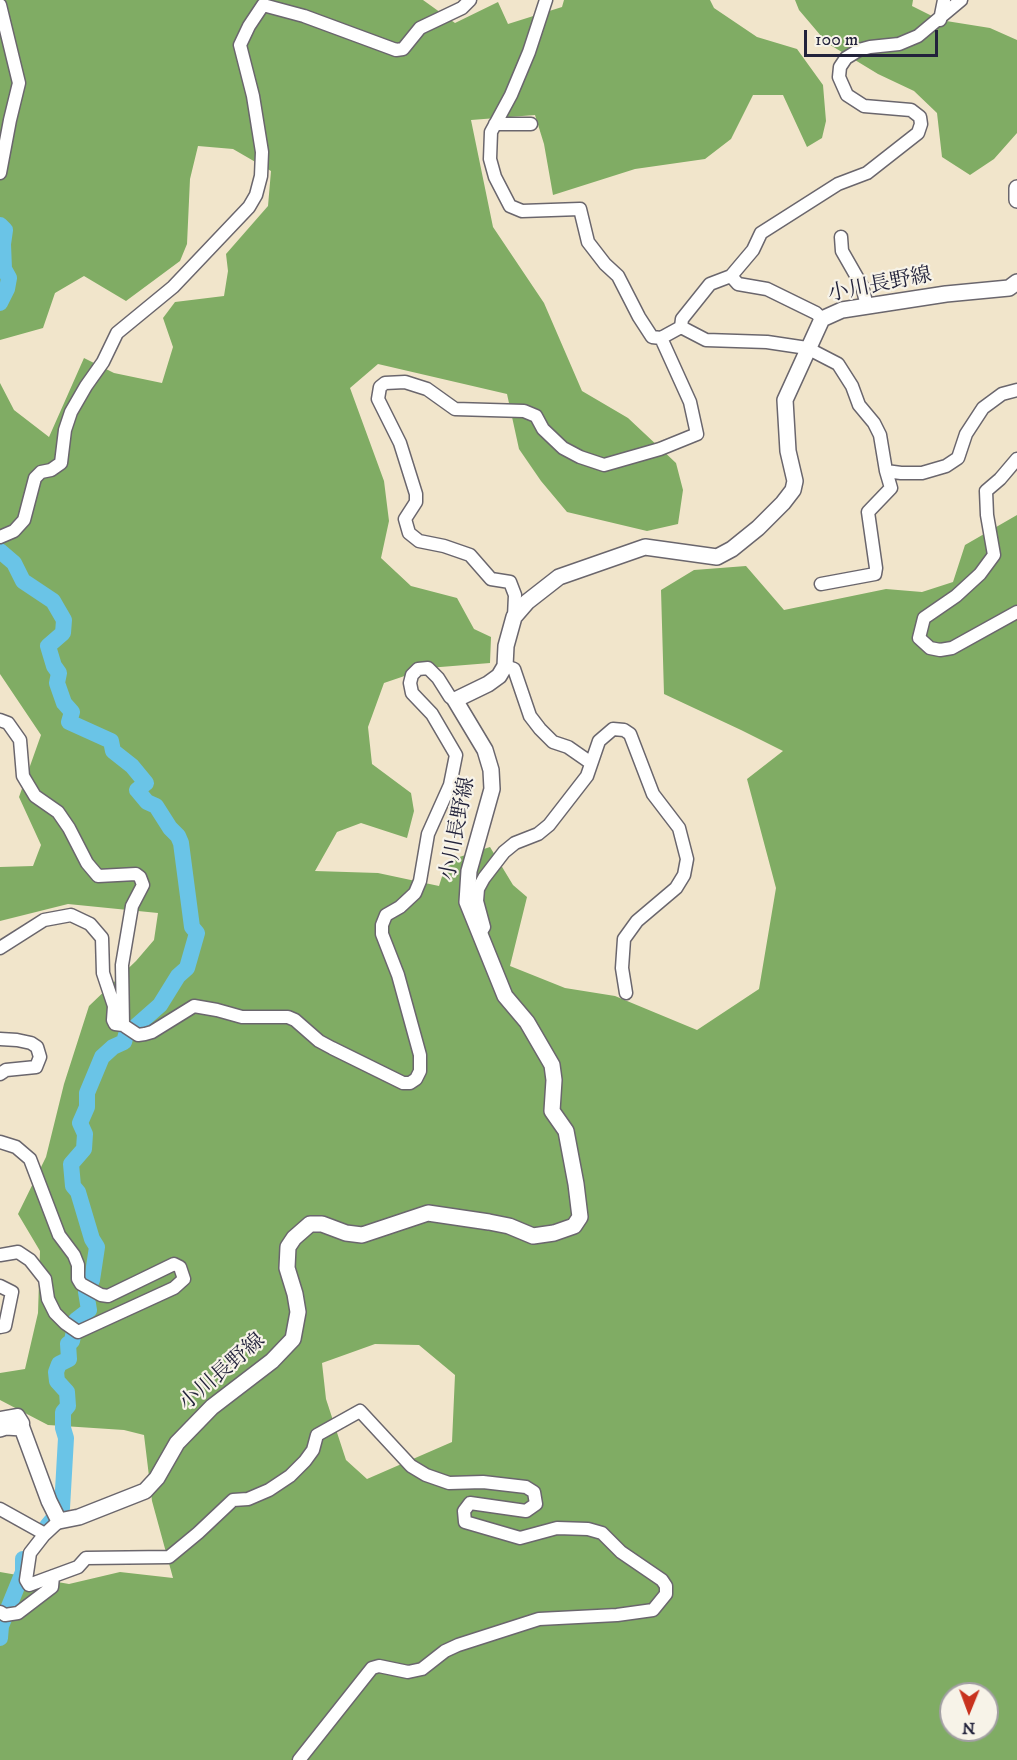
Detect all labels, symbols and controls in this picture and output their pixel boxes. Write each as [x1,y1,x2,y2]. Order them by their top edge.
scale bar [807,18,940,56]
text: 100 m [815,29,858,51]
street label: 小川長野線 [826,264,934,308]
street label: 小川長野線 [437,775,481,883]
street label: 小川長野線 [175,1329,271,1417]
north arrow [939,1682,999,1742]
text: N [962,1718,975,1738]

